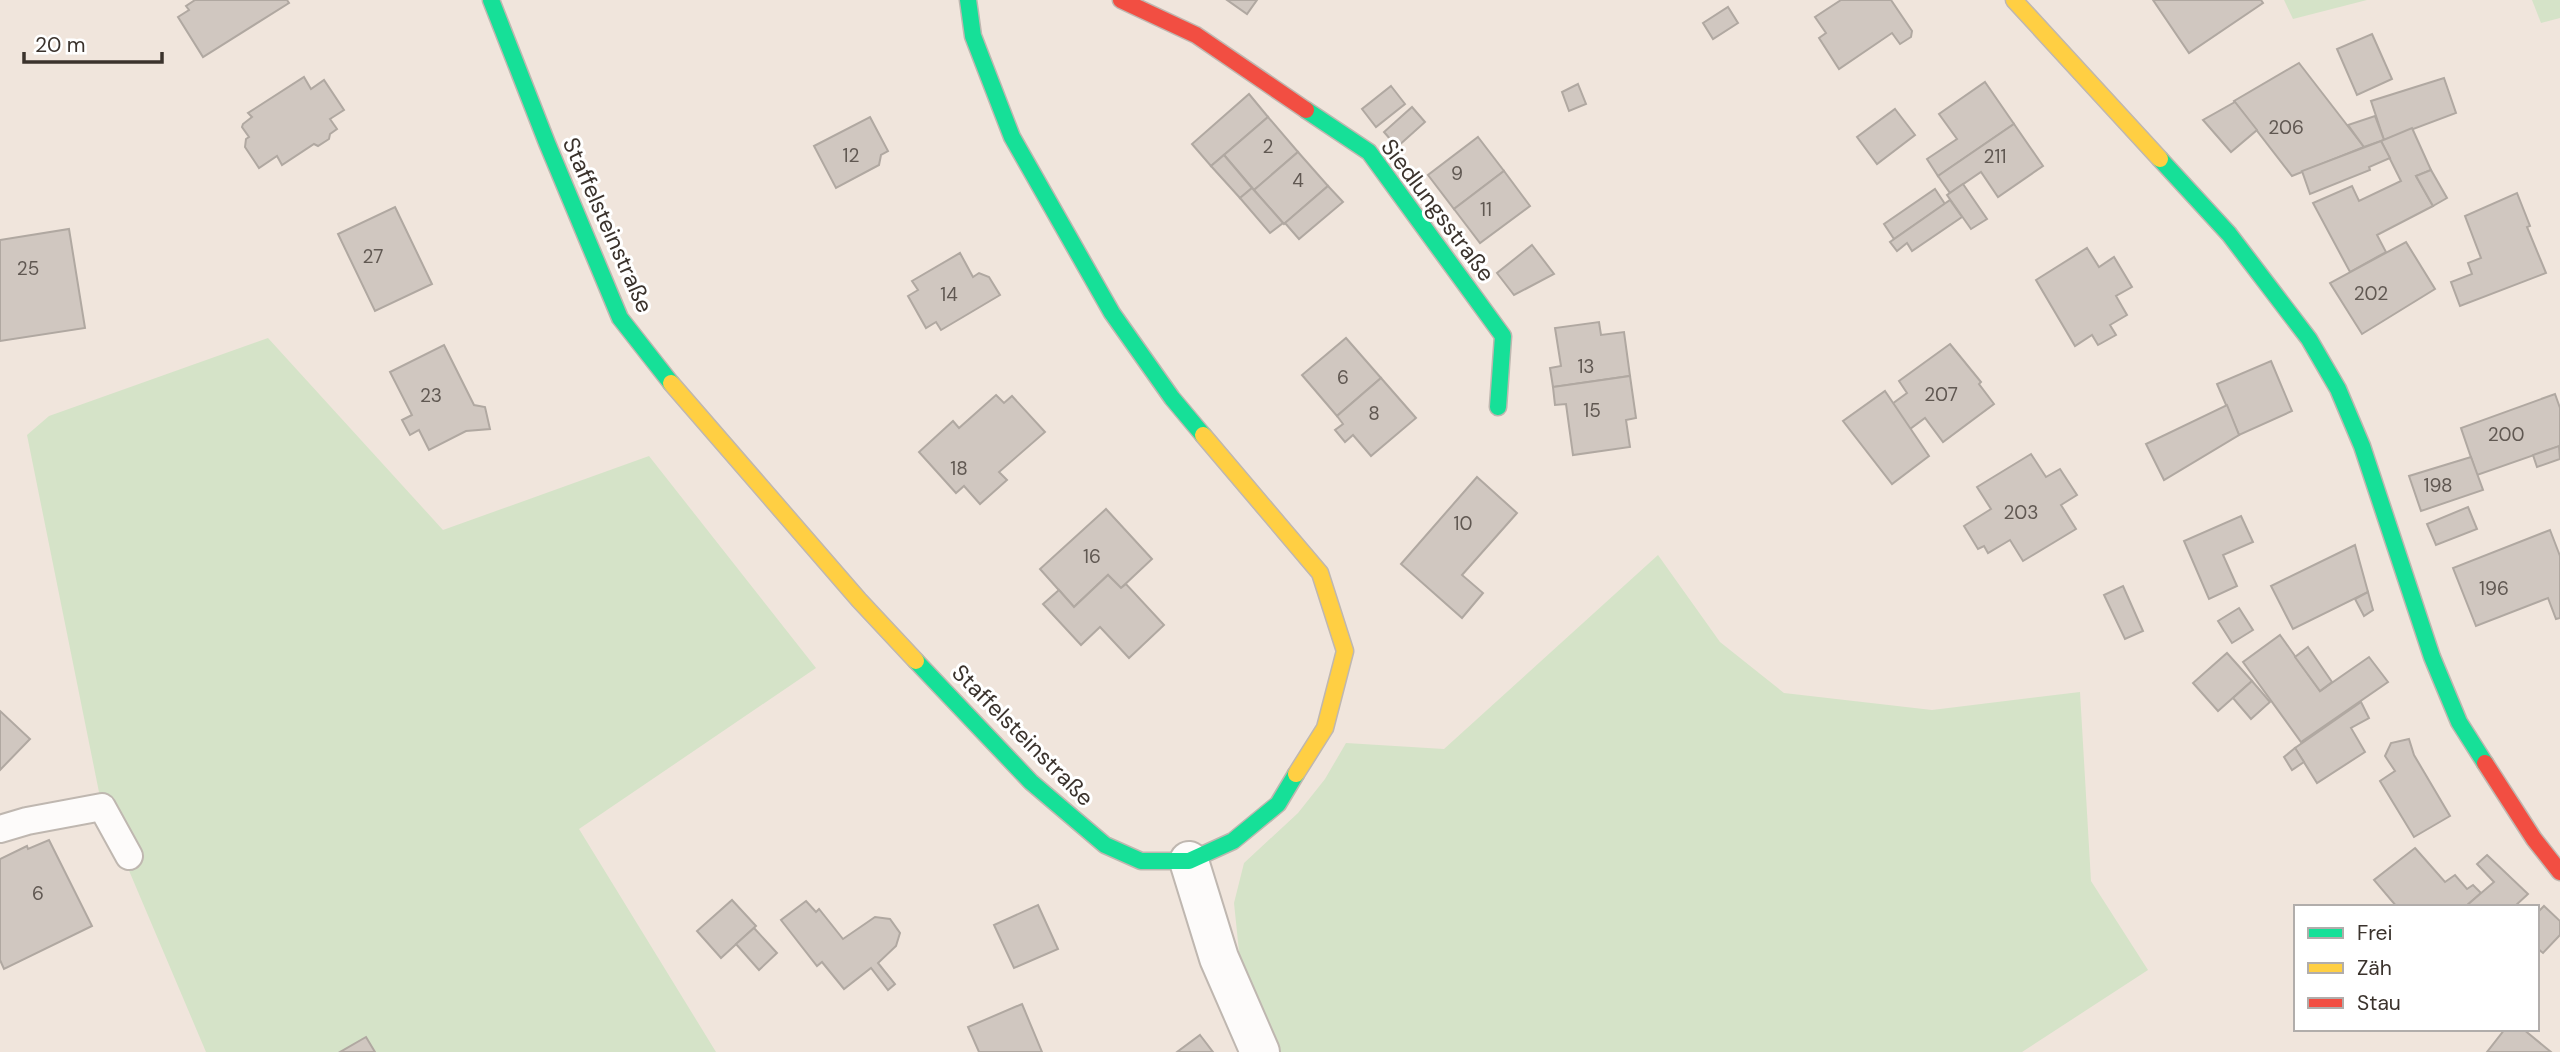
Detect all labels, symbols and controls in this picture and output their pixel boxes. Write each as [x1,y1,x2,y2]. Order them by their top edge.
scale bar [24,21,163,65]
text: 20 m [35,31,86,59]
house number: 206 [2268,115,2304,140]
street label: Staffelsteinstraße [556,133,660,317]
street label: Siedlungsstraße [1374,133,1502,287]
house number: 2 [1263,134,1274,159]
house number: 12 [843,143,859,168]
house number: 211 [1984,144,2006,169]
house number: 9 [1451,161,1463,186]
house number: 4 [1292,168,1304,193]
house number: 11 [1480,197,1492,222]
house number: 27 [363,244,383,269]
house number: 25 [17,256,39,281]
house number: 202 [2354,281,2388,306]
house number: 14 [940,282,958,307]
house number: 13 [1577,354,1595,379]
house number: 6 [1337,365,1349,390]
house number: 207 [1924,382,1958,407]
house number: 23 [420,383,442,408]
house number: 15 [1583,398,1601,423]
house number: 8 [1368,401,1380,426]
house number: 200 [2488,422,2524,447]
house number: 18 [950,456,968,481]
house number: 198 [2423,473,2453,498]
house number: 203 [2004,500,2038,525]
house number: 10 [1454,511,1472,536]
house number: 16 [1083,544,1101,569]
house number: 196 [2479,576,2509,601]
street label: Staffelsteinstraße [946,658,1100,812]
house number: 6 [32,881,44,906]
legend [2294,905,2539,1031]
text: Frei [2357,919,2393,947]
text: Zäh [2357,954,2392,982]
text: Stau [2357,989,2401,1017]

